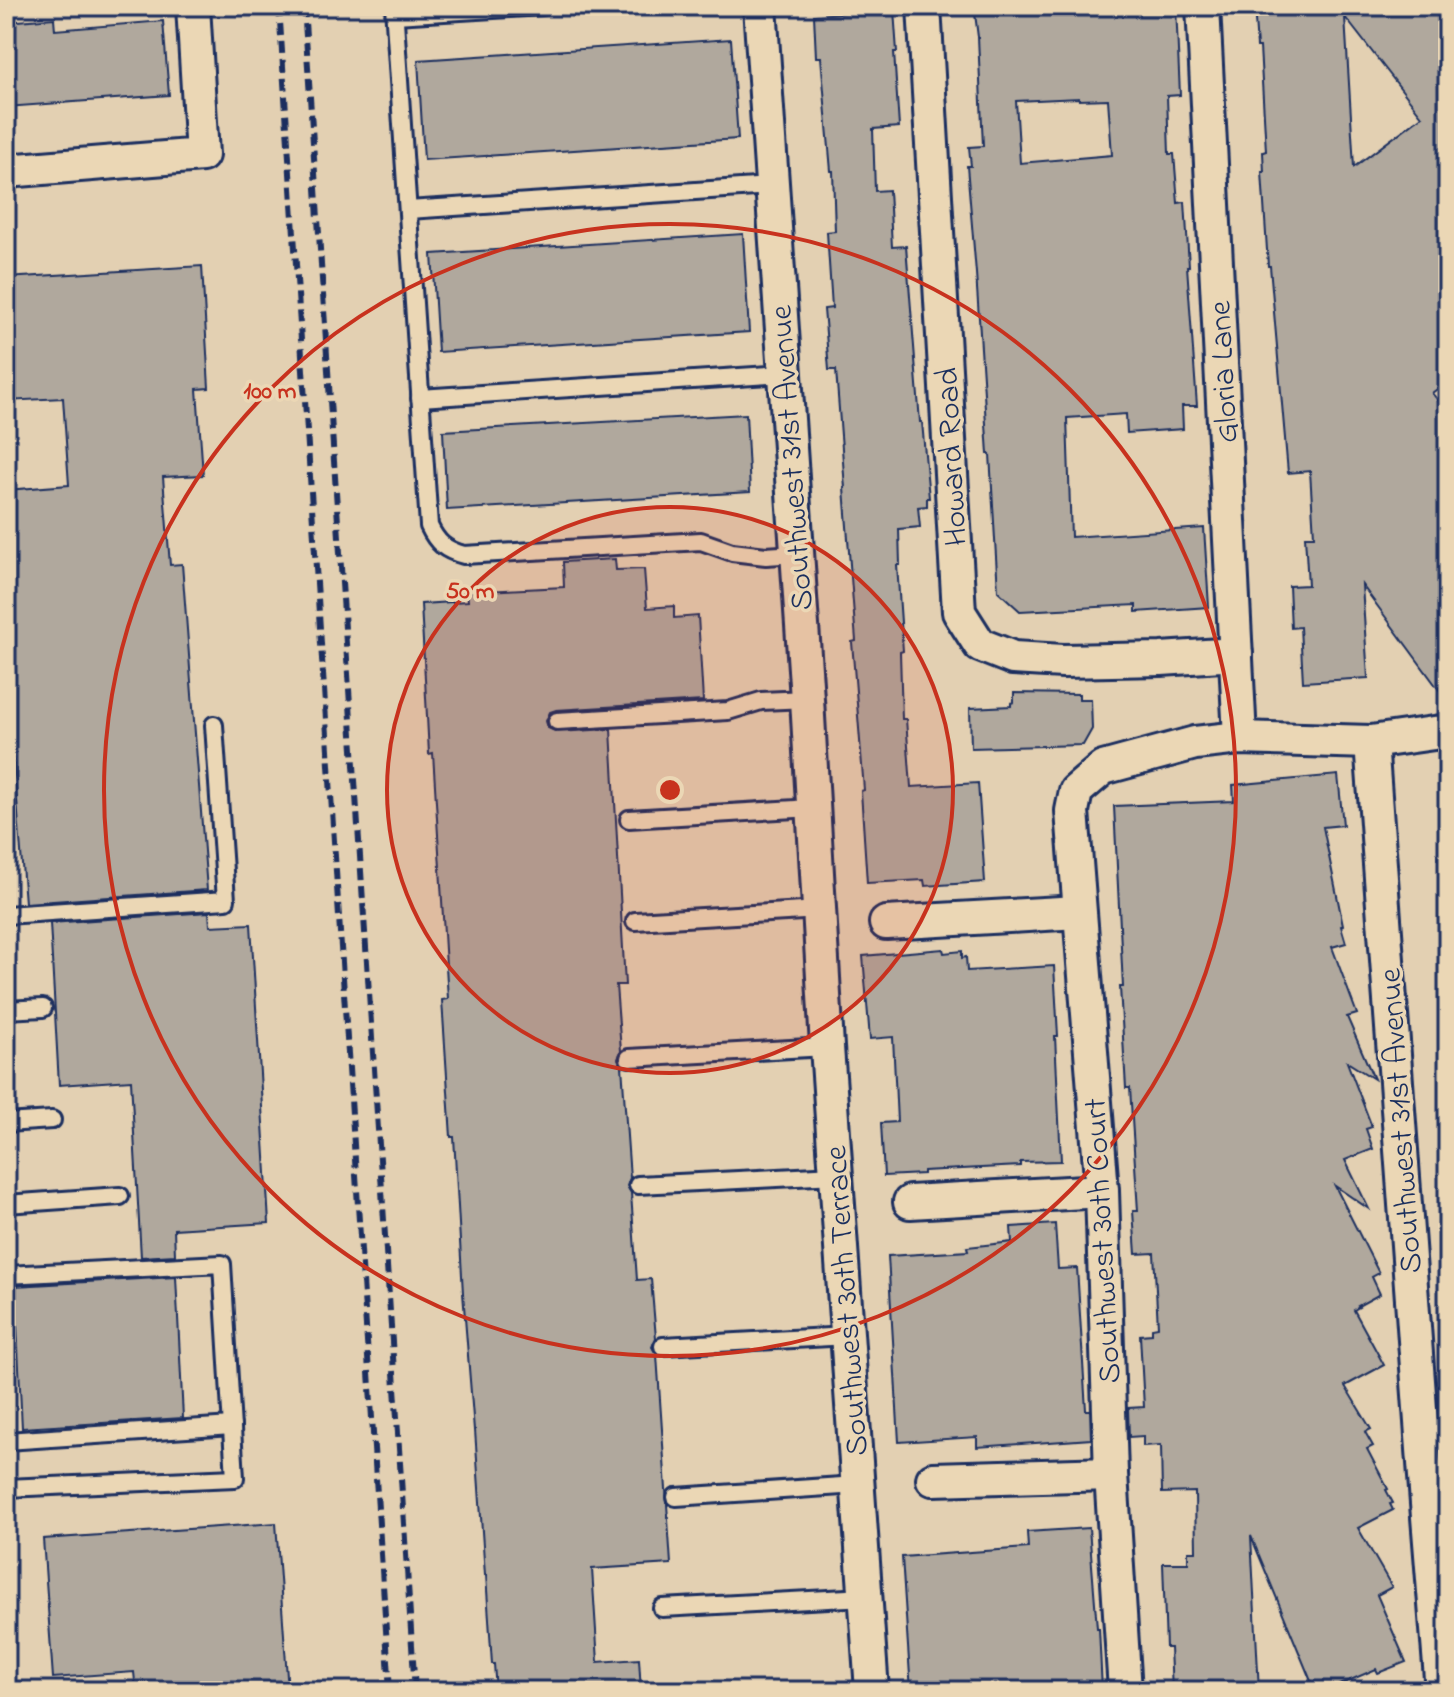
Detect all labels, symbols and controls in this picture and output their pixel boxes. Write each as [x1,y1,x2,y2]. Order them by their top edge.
street label: Gloria Lane [1198,299,1253,444]
street label: Southwest 31st Avenue [759,303,828,612]
street label: Howard Road [925,366,982,547]
text: 100 m [244,375,297,410]
text: 50 m [446,575,495,610]
centre of rings [656,776,684,804]
street label: Southwest 31st Avenue [1368,966,1437,1275]
street label: Southwest 30th Court [1074,1097,1135,1385]
street label: Southwest 30th Terrace [814,1143,883,1458]

